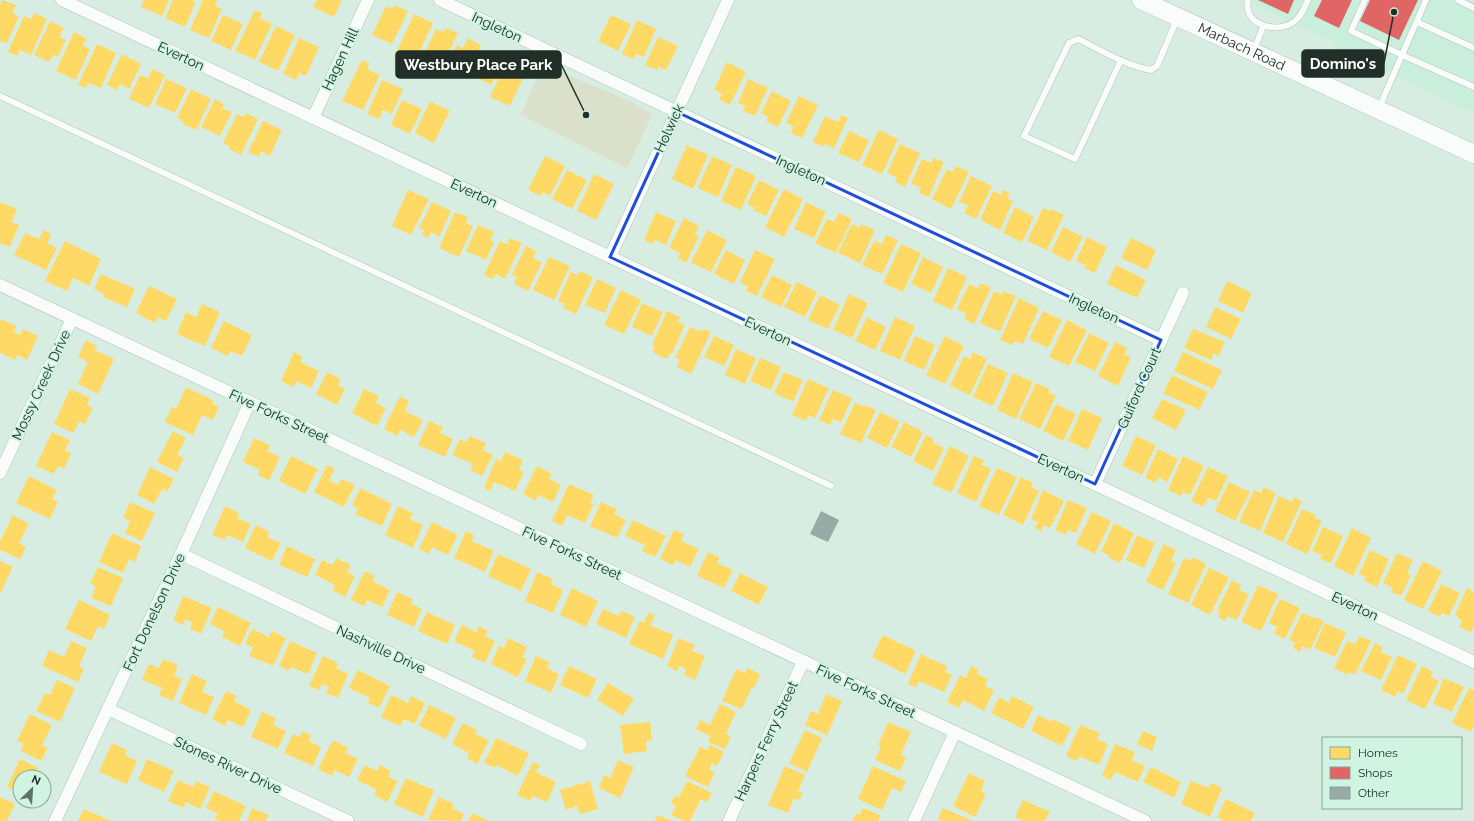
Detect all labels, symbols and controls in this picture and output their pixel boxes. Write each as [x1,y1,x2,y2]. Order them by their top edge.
street label: Ingleton [469,8,525,46]
street label: Marbach Road [1196,20,1288,74]
street label: Hagen Hill [318,25,362,93]
street label: Everton [155,38,207,74]
callout: Domino's [1302,50,1384,77]
callout: Westbury Place Park [396,51,561,78]
text: Domino's [1310,55,1376,73]
text: Westbury Place Park [404,56,553,74]
street label: Holwick [651,101,687,155]
street label: Ingleton [773,151,829,189]
street label: Everton [448,175,500,211]
street label: Ingleton [1066,289,1122,327]
street label: Everton [742,313,794,349]
street label: Mossy Creek Drive [8,327,74,443]
street label: Guiford Court [1114,345,1164,431]
street label: Five Forks Street [227,386,332,446]
street label: Everton [1035,450,1087,486]
street label: Five Forks Street [520,523,625,583]
street label: Fort Donelson Drive [120,551,188,673]
street label: Everton [1329,588,1381,624]
street label: Nashville Drive [334,621,428,677]
street label: Five Forks Street [814,661,919,721]
street label: Harpers Ferry Street [731,678,801,803]
street label: Stones River Drive [172,733,284,797]
legend [1322,737,1462,809]
text: Homes [1358,746,1398,760]
text: Shops [1358,766,1393,780]
north arrow [12,769,52,809]
text: N [29,773,43,788]
text: Other [1358,786,1390,800]

